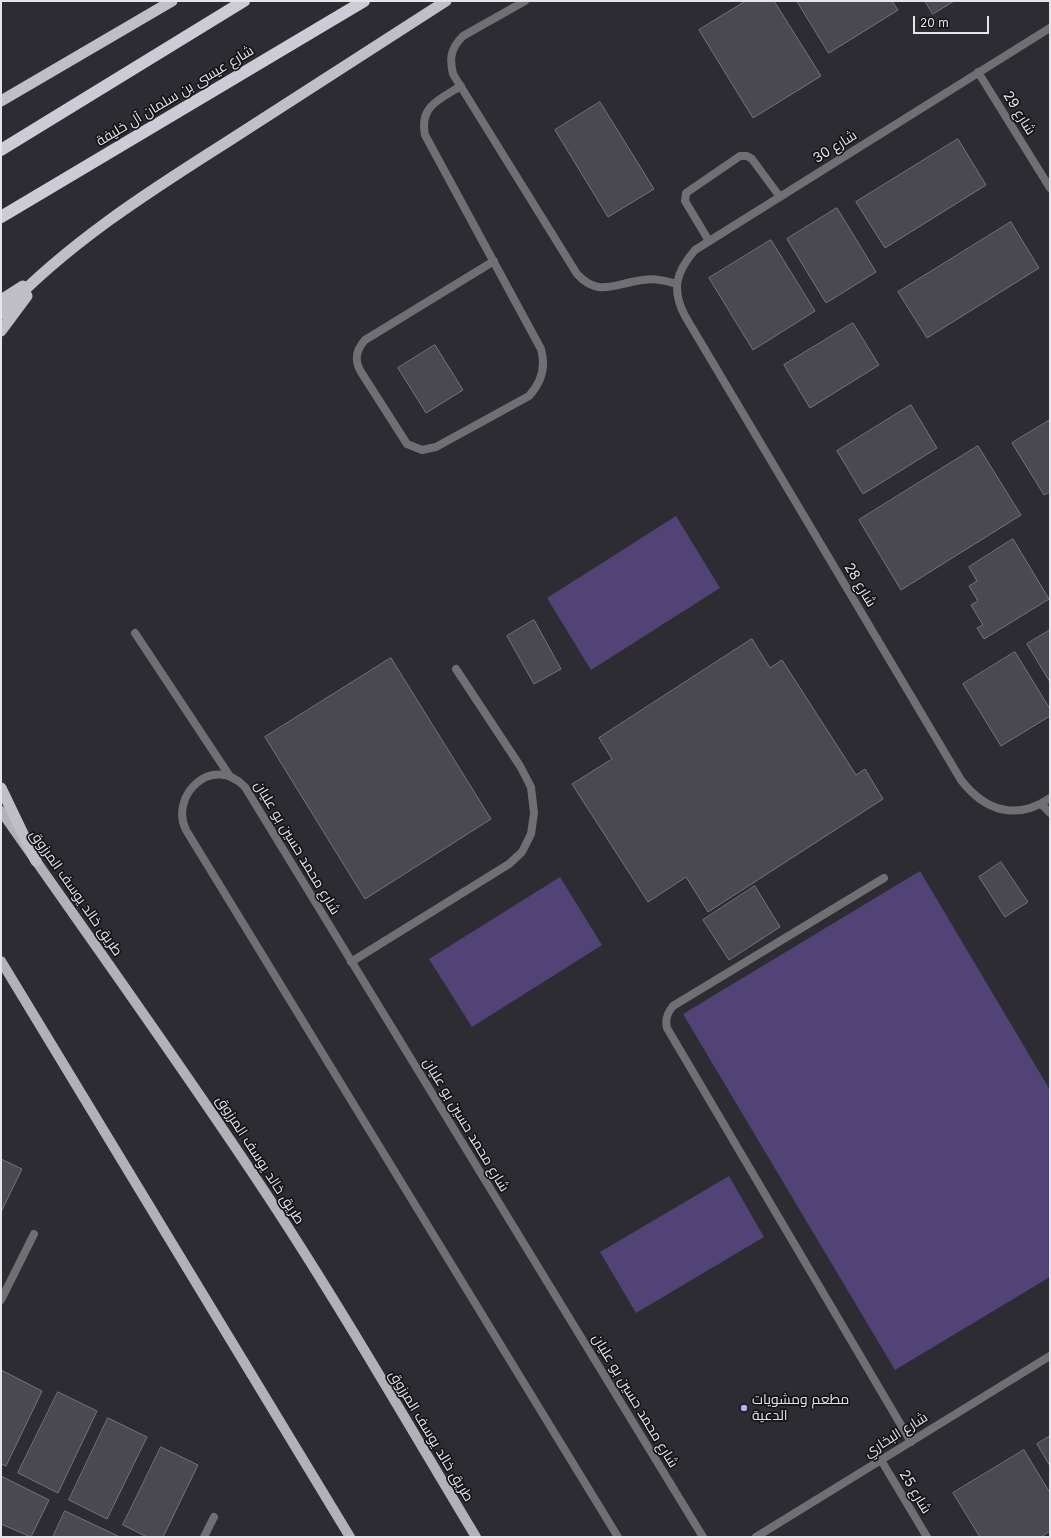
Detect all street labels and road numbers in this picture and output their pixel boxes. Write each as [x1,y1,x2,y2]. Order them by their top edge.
street label: شارع عيسى بن سلمان آل خليفة [93,42,257,150]
street label: شارع 29 [999,88,1039,138]
street label: شارع 30 [810,127,860,167]
street label: شارع 28 [840,560,880,610]
street label: شارع محمد حسين بو عليان [250,778,344,918]
street label: طريق خالد يوسف المرزوق [26,827,126,959]
street label: شارع محمد حسين بو عليان [419,1055,513,1195]
street label: طريق خالد يوسف المرزوق [212,1093,308,1227]
street label: شارع محمد حسين بو عليان [588,1331,682,1471]
street label: طريق خالد يوسف المرزوق [385,1367,477,1505]
street label: شارع البخاري [861,1409,931,1461]
street label: شارع 25 [895,1467,935,1517]

